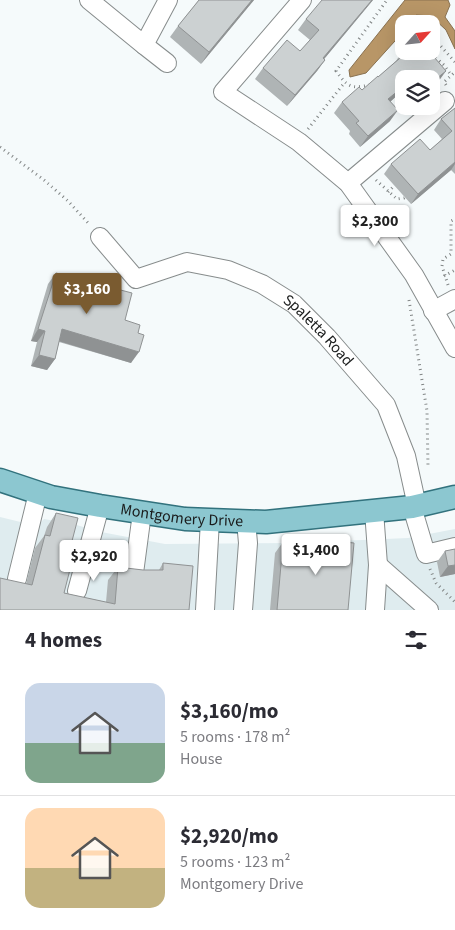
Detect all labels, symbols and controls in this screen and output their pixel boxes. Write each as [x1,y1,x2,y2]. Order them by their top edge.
north arrow [395,15,440,60]
map controls [395,15,440,115]
button: layers [395,70,440,115]
pin: $2,300 [334,204,416,247]
text: $2,300 [351,210,399,232]
pin: $3,160 [46,272,128,315]
text: $3,160 [63,278,111,300]
street label: Spaletta Road [279,289,359,371]
street label: Montgomery Drive [119,498,244,532]
pin: $1,400 [275,534,357,576]
text: $1,400 [292,539,340,561]
pin: $2,920 [53,540,135,582]
text: $2,920 [70,545,118,567]
text: 4 homes [25,625,102,655]
icon: filters [402,626,430,654]
text: $3,160/mo [180,696,279,726]
icon: home [65,703,125,763]
text: 5 rooms · 178 m² [180,726,290,748]
text: House [180,748,222,770]
text: $2,920/mo [180,821,279,851]
icon: home [65,828,125,888]
text: 5 rooms · 123 m² [180,851,290,873]
text: Montgomery Drive [180,873,303,895]

